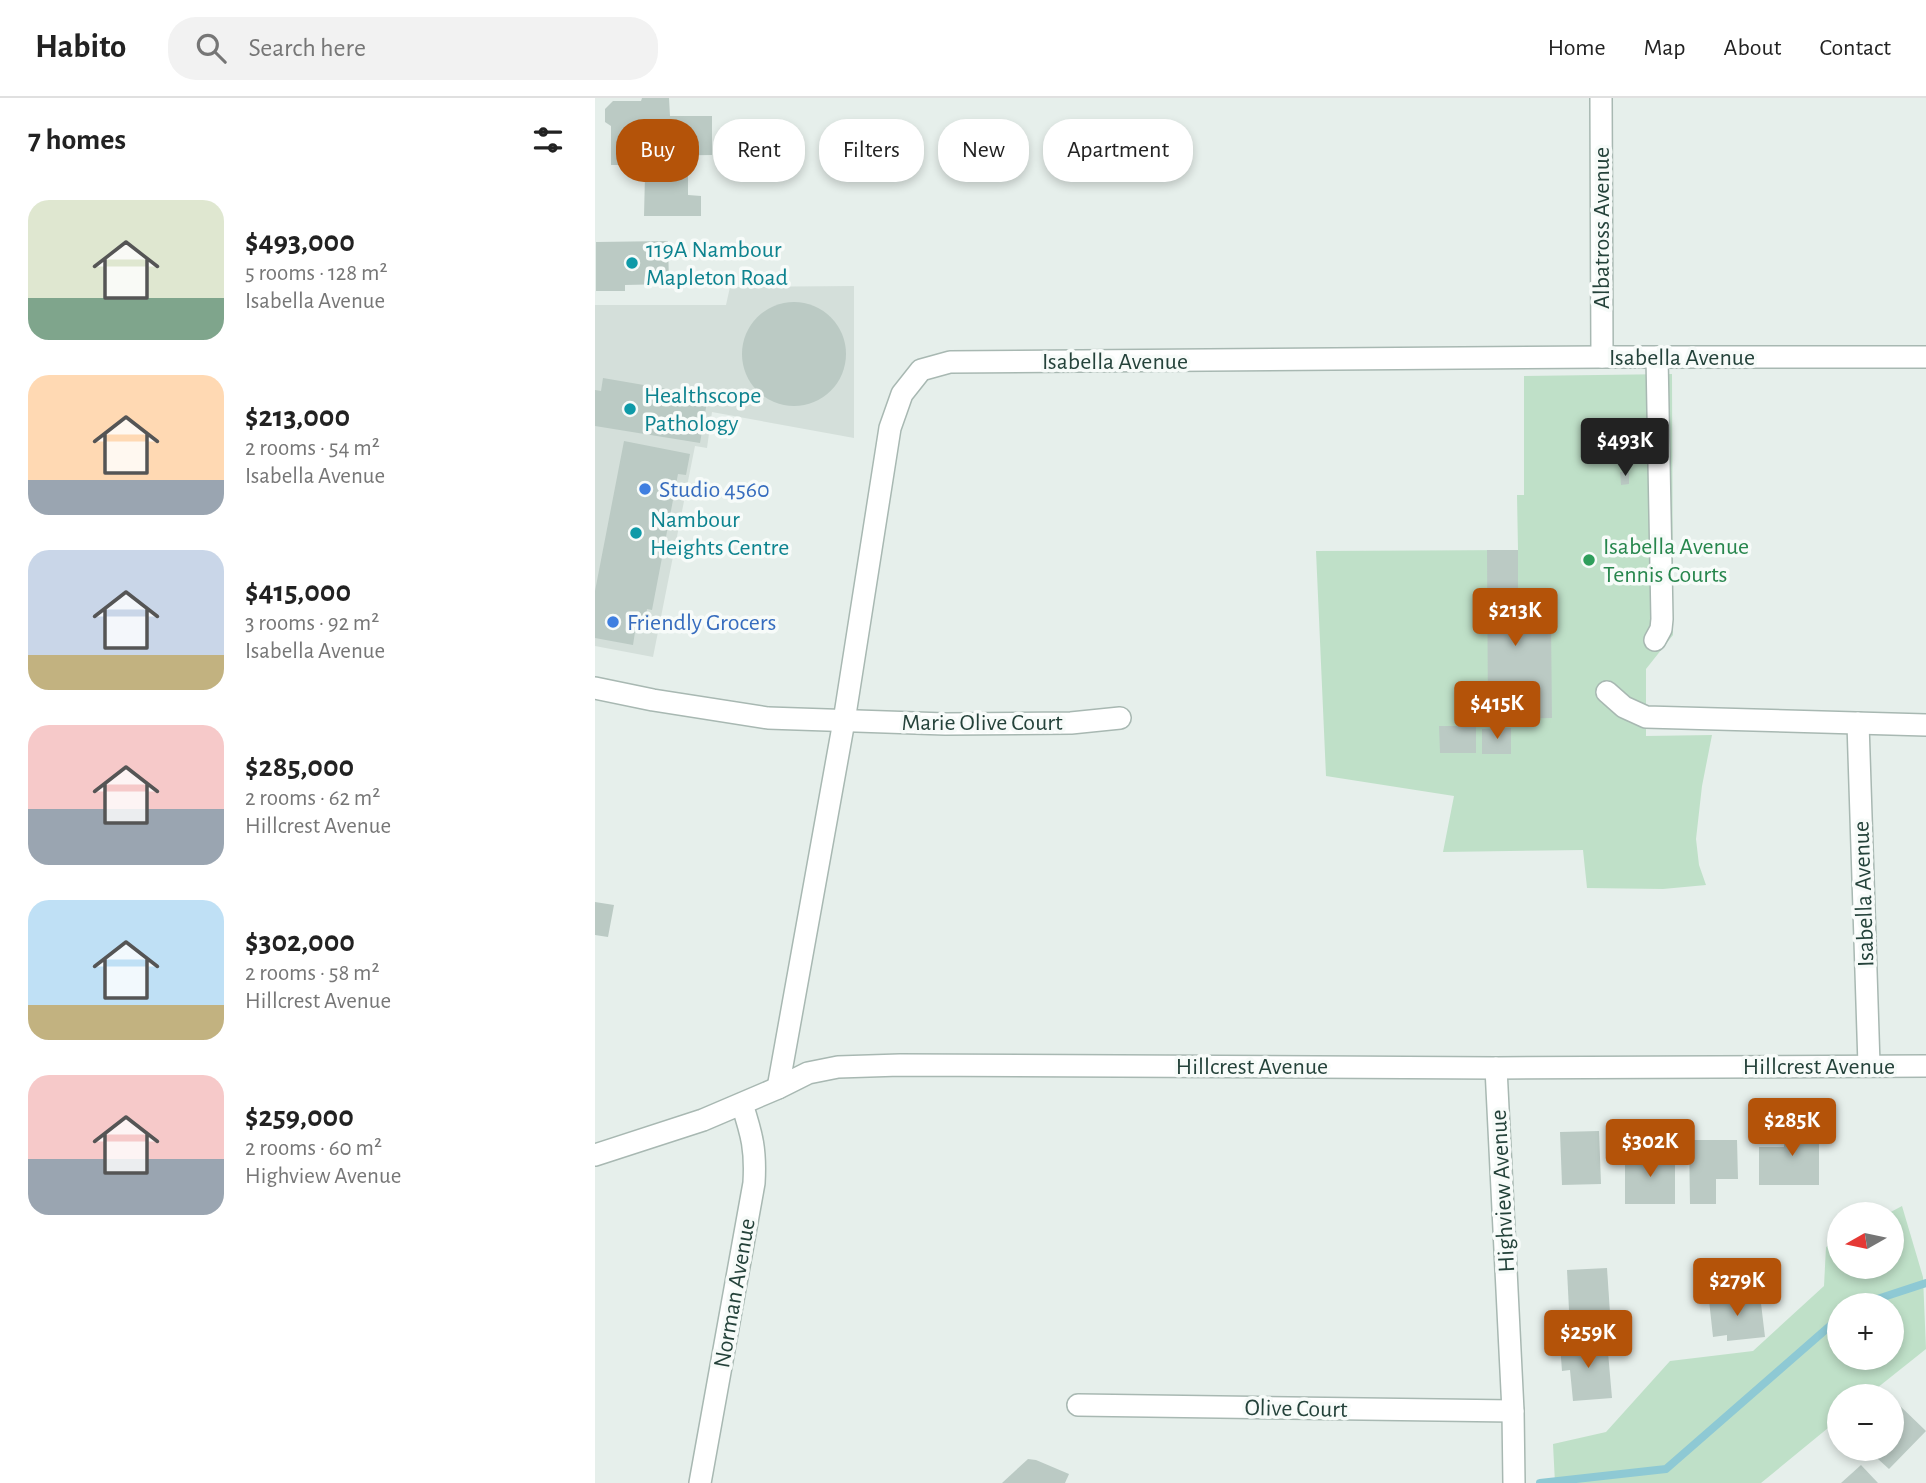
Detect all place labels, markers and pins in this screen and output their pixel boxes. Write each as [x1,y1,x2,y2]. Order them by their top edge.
place label: 119A Nambour Mapleton Road [646,238,788,290]
marker: 119A Nambour Mapleton Road [624,255,640,271]
place label: Healthscope Pathology [644,384,761,436]
marker: Healthscope Pathology [622,401,638,417]
pin: $493K [1576,418,1674,478]
place label: Studio 4560 [659,478,770,502]
marker: Studio 4560 [637,481,653,497]
place label: Nambour Heights Centre [650,508,789,560]
marker: Nambour Heights Centre [628,525,644,541]
place label: Isabella Avenue Tennis Courts [1603,535,1749,587]
marker: Isabella Avenue Tennis Courts [1581,552,1597,568]
pin: $213K [1466,588,1564,648]
place label: Friendly Grocers [627,611,776,635]
marker: Friendly Grocers [605,614,621,630]
pin: $415K [1448,682,1546,741]
pin: $285K [1743,1098,1841,1158]
pin: $302K [1601,1119,1699,1179]
pin: $279K [1688,1258,1786,1318]
pin: $259K [1539,1310,1637,1370]

